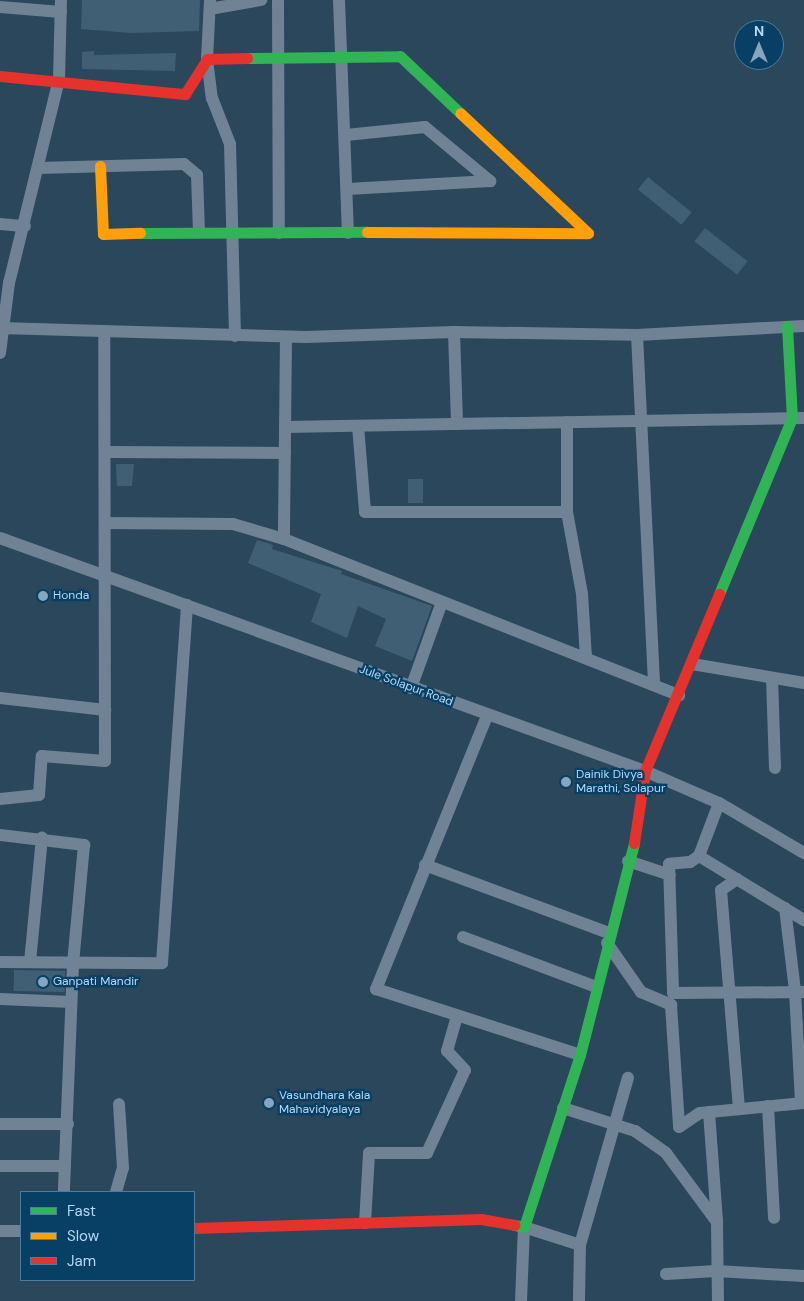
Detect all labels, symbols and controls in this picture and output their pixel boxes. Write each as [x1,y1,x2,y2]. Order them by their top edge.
north arrow [734,20,784,70]
text: N [754,22,764,40]
place label: Honda [53,589,89,603]
marker: Honda [37,590,49,602]
street label: Jule Solapur Road [357,662,455,710]
place label: Dainik Divya Marathi, Solapur [576,768,665,796]
marker: Dainik Divya Marathi, Solapur [560,776,572,788]
place label: Ganpati Mandir [53,975,139,989]
marker: Ganpati Mandir [37,976,49,988]
place label: Vasundhara Kala Mahavidyalaya [279,1089,370,1117]
marker: Vasundhara Kala Mahavidyalaya [263,1097,275,1109]
legend [20,1191,195,1281]
text: Fast [67,1201,96,1221]
text: Slow [67,1226,99,1246]
text: Jam [67,1251,96,1271]

